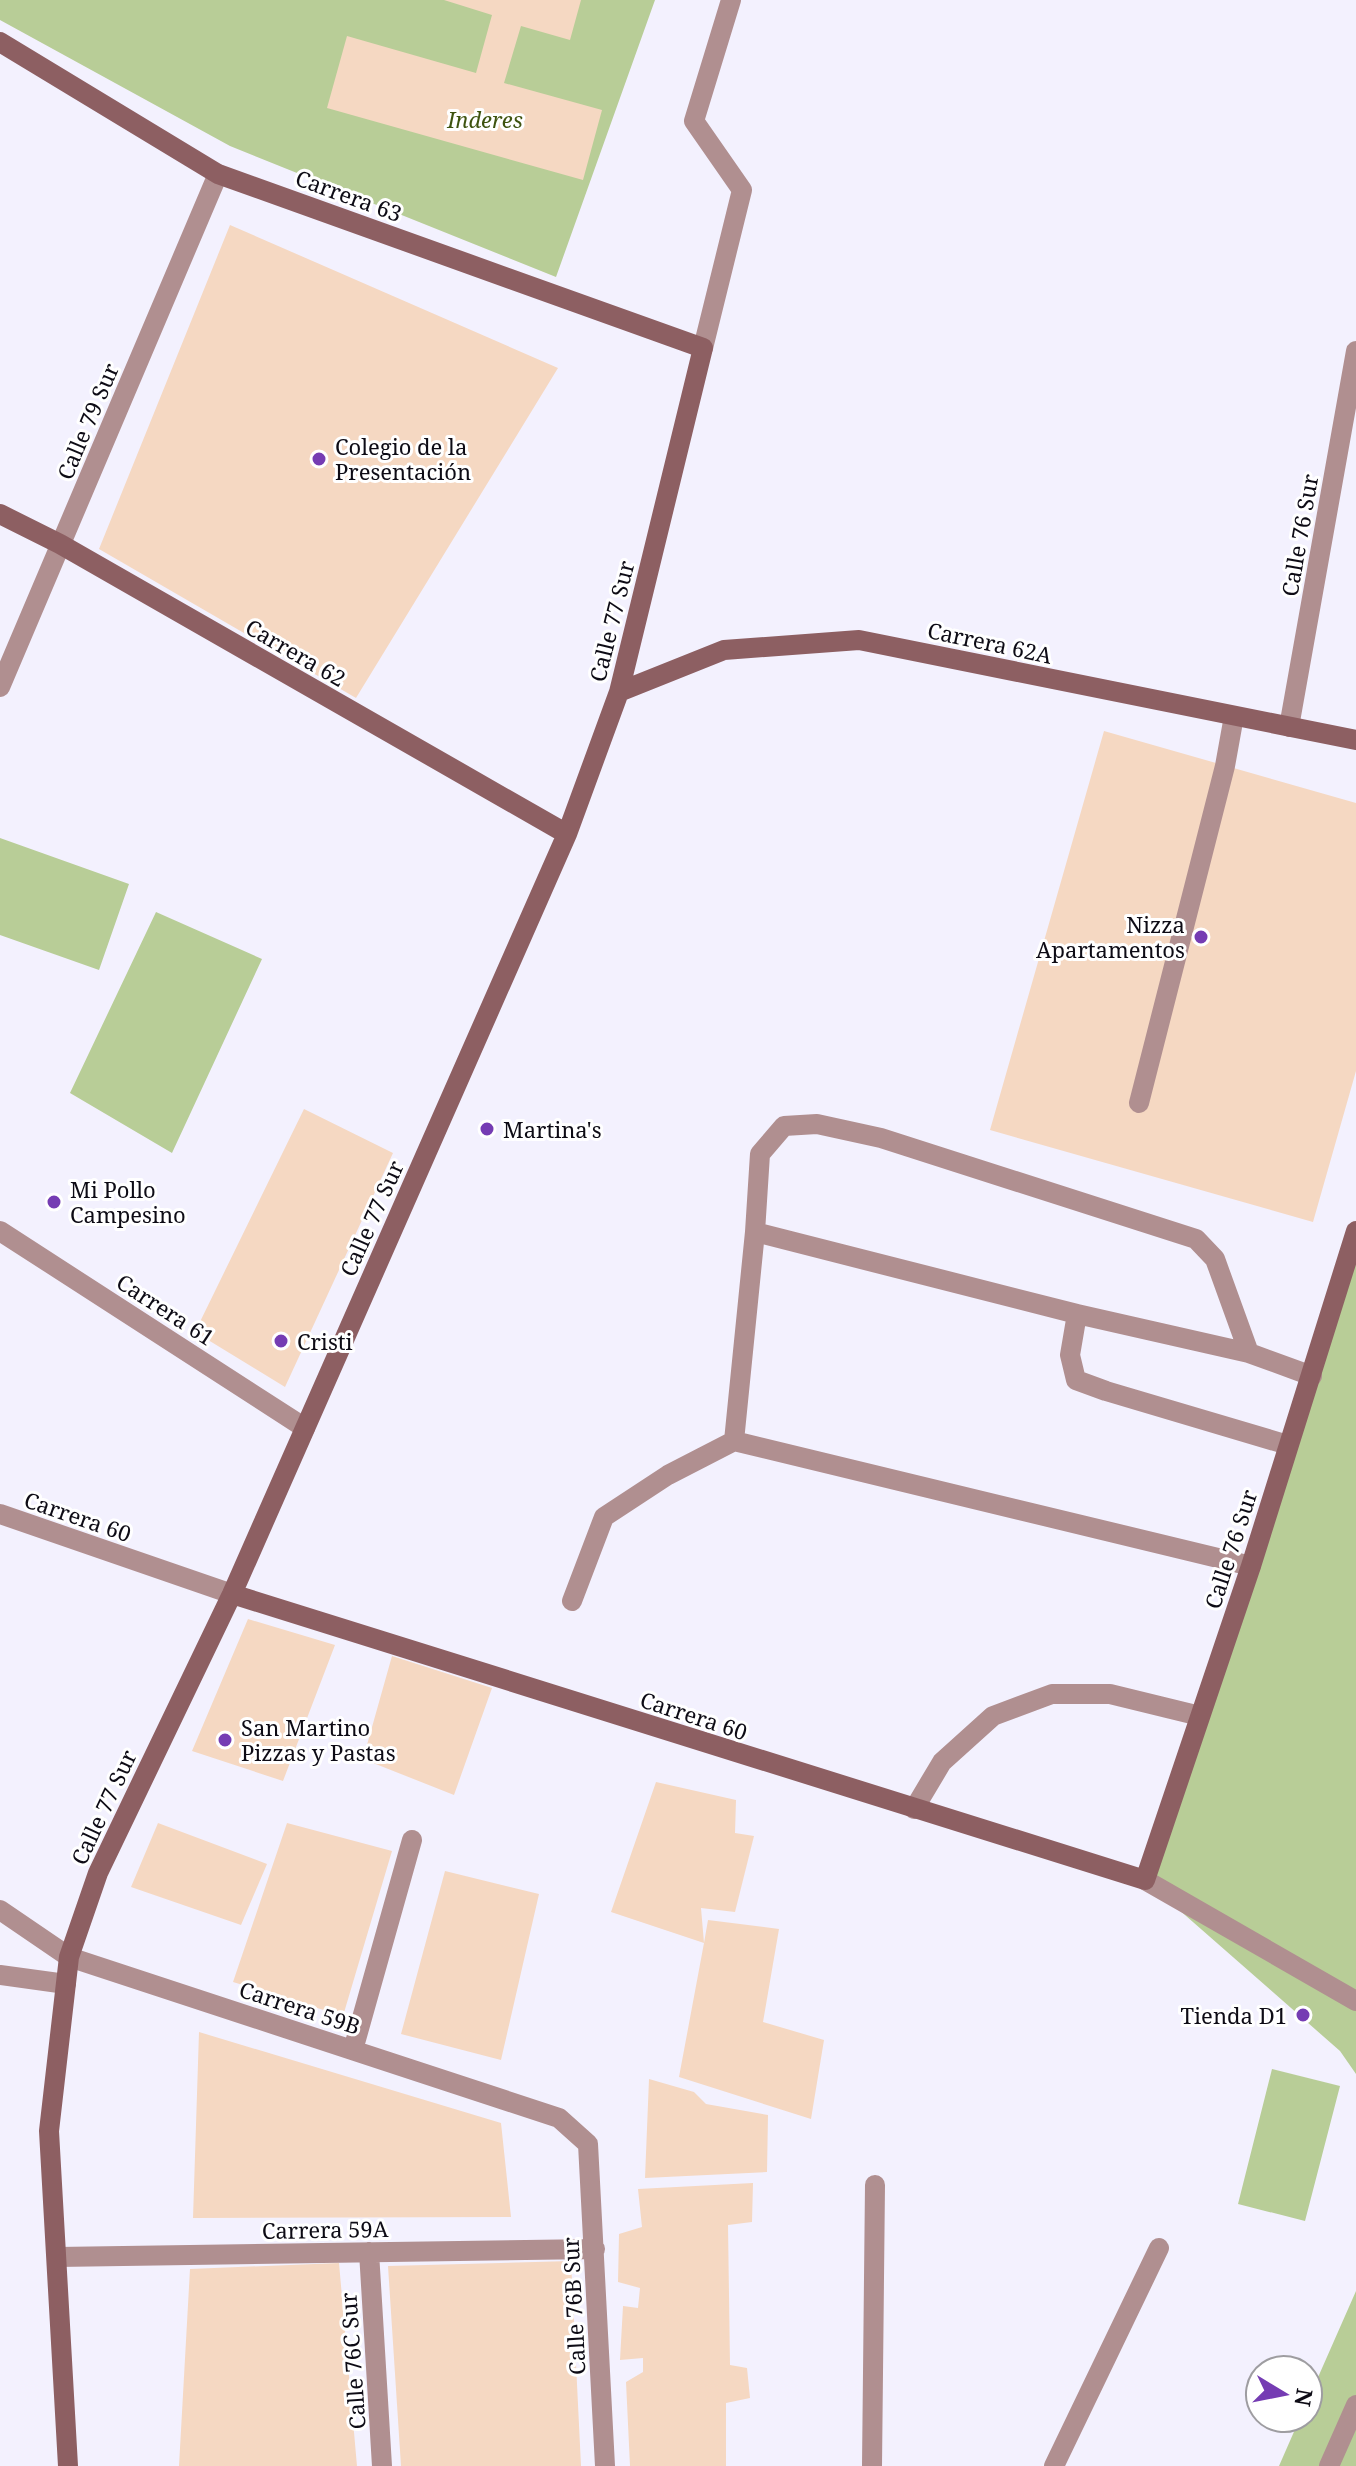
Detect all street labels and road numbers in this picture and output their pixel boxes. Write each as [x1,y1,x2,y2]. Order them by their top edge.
street label: Carrera 63 [292,162,406,228]
street label: Calle 79 Sur [49,358,125,484]
street label: Calle 76 Sur [1273,471,1325,598]
street label: Calle 77 Sur [581,557,641,685]
street label: Carrera 62 [240,611,352,693]
street label: Carrera 62A [925,614,1055,670]
street label: Calle 77 Sur [332,1155,410,1281]
street label: Carrera 61 [111,1266,221,1352]
street label: Carrera 60 [21,1484,135,1548]
street label: Calle 76 Sur [1197,1485,1264,1612]
street label: Carrera 60 [637,1684,751,1746]
street label: Calle 77 Sur [63,1744,143,1869]
street label: Carrera 59B [236,1973,364,2041]
street label: Carrera 59A [261,2213,389,2245]
street label: Calle 76B Sur [554,2236,592,2376]
street label: Calle 76C Sur [332,2291,372,2430]

